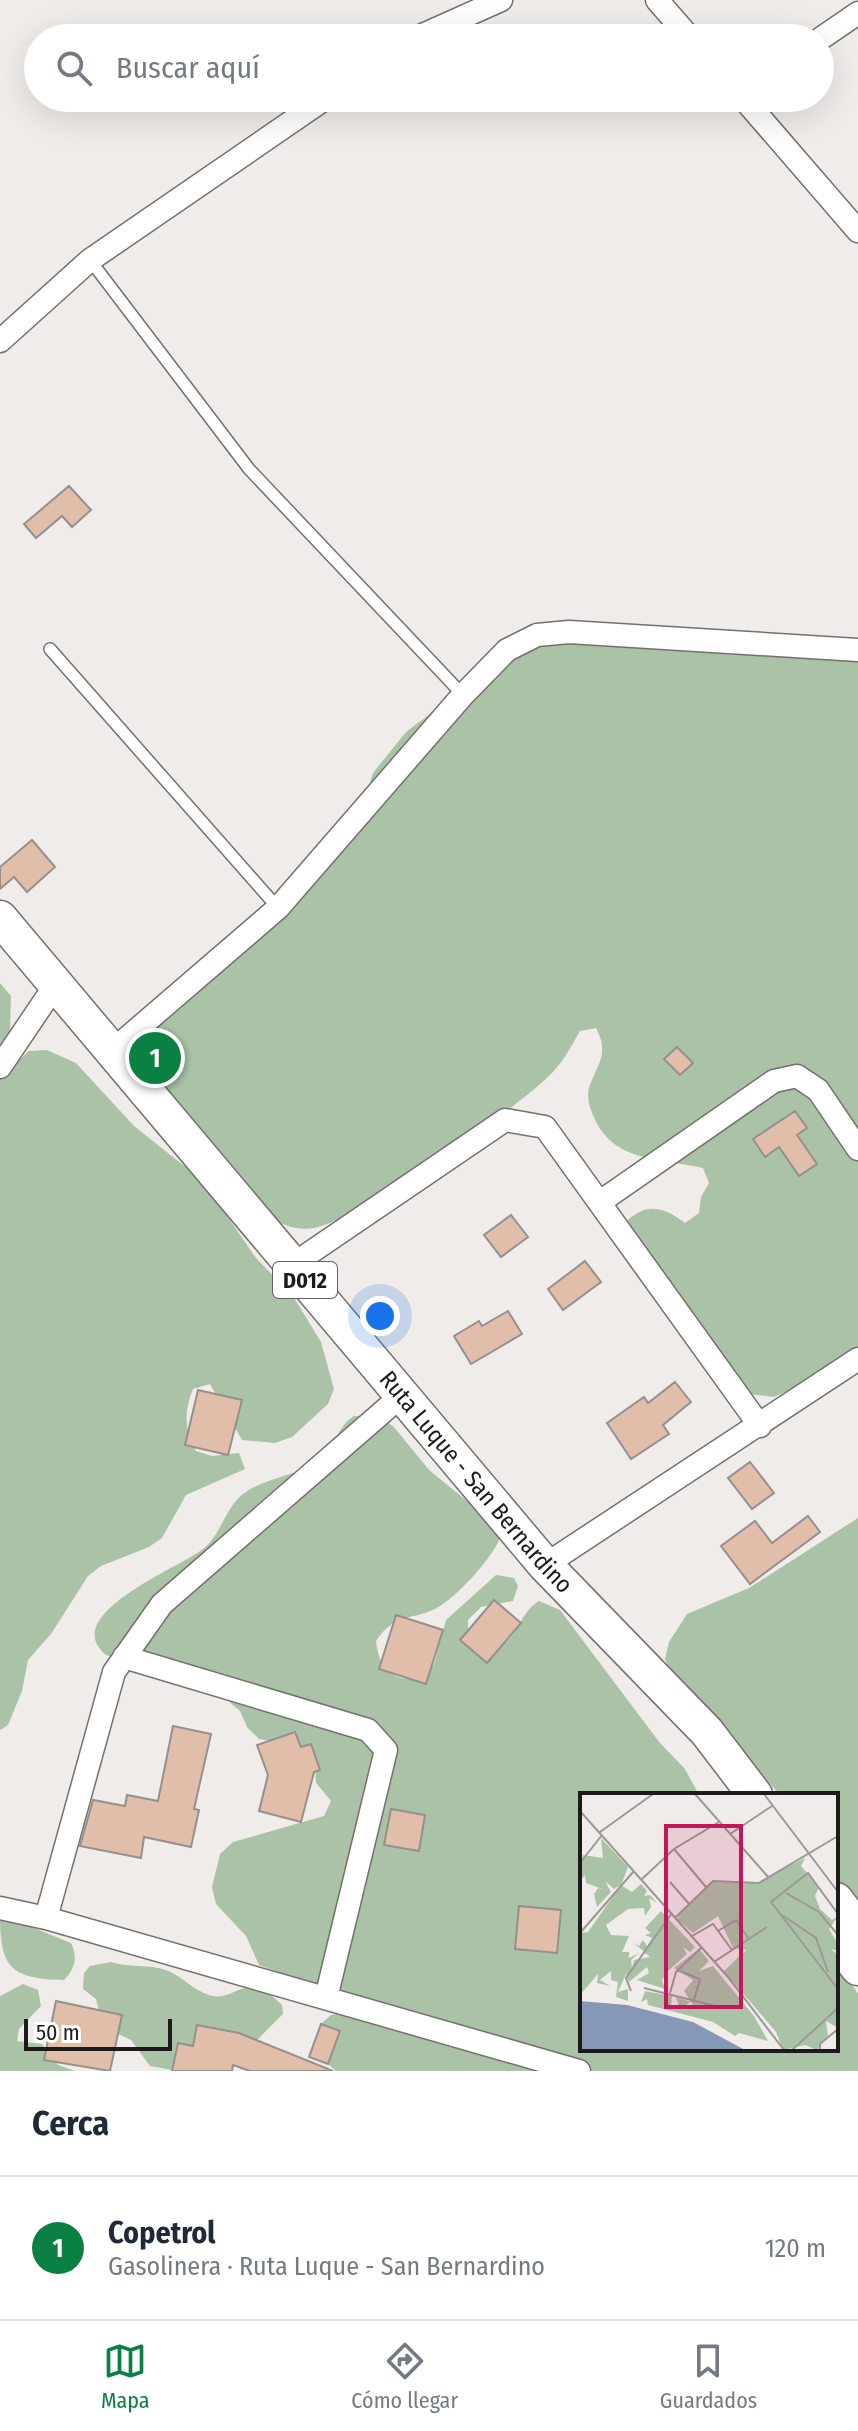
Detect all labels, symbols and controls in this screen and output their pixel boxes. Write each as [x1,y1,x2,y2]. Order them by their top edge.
search box [24,24,834,112]
icon: search [52,46,96,90]
text: Buscar aquí [116,50,260,86]
pin: 1 [129,1028,181,1088]
road number: D012 [273,1262,337,1298]
your location [360,1296,400,1336]
street label: Ruta Luque - San Bernardino [374,1365,578,1599]
inset map [580,1793,838,2051]
scale bar [24,2015,172,2051]
text: 50 m [36,2019,80,2046]
text: Cerca [32,2103,109,2144]
text: Copetrol [108,2215,216,2251]
text: 1 [53,2233,64,2264]
text: 120 m [765,2233,826,2264]
text: Gasolinera · Ruta Luque - San Bernardino [108,2251,545,2282]
tab: Mapa [101,2339,150,2414]
tab: Cómo llegar [351,2339,458,2414]
tab: Guardados [660,2339,757,2414]

